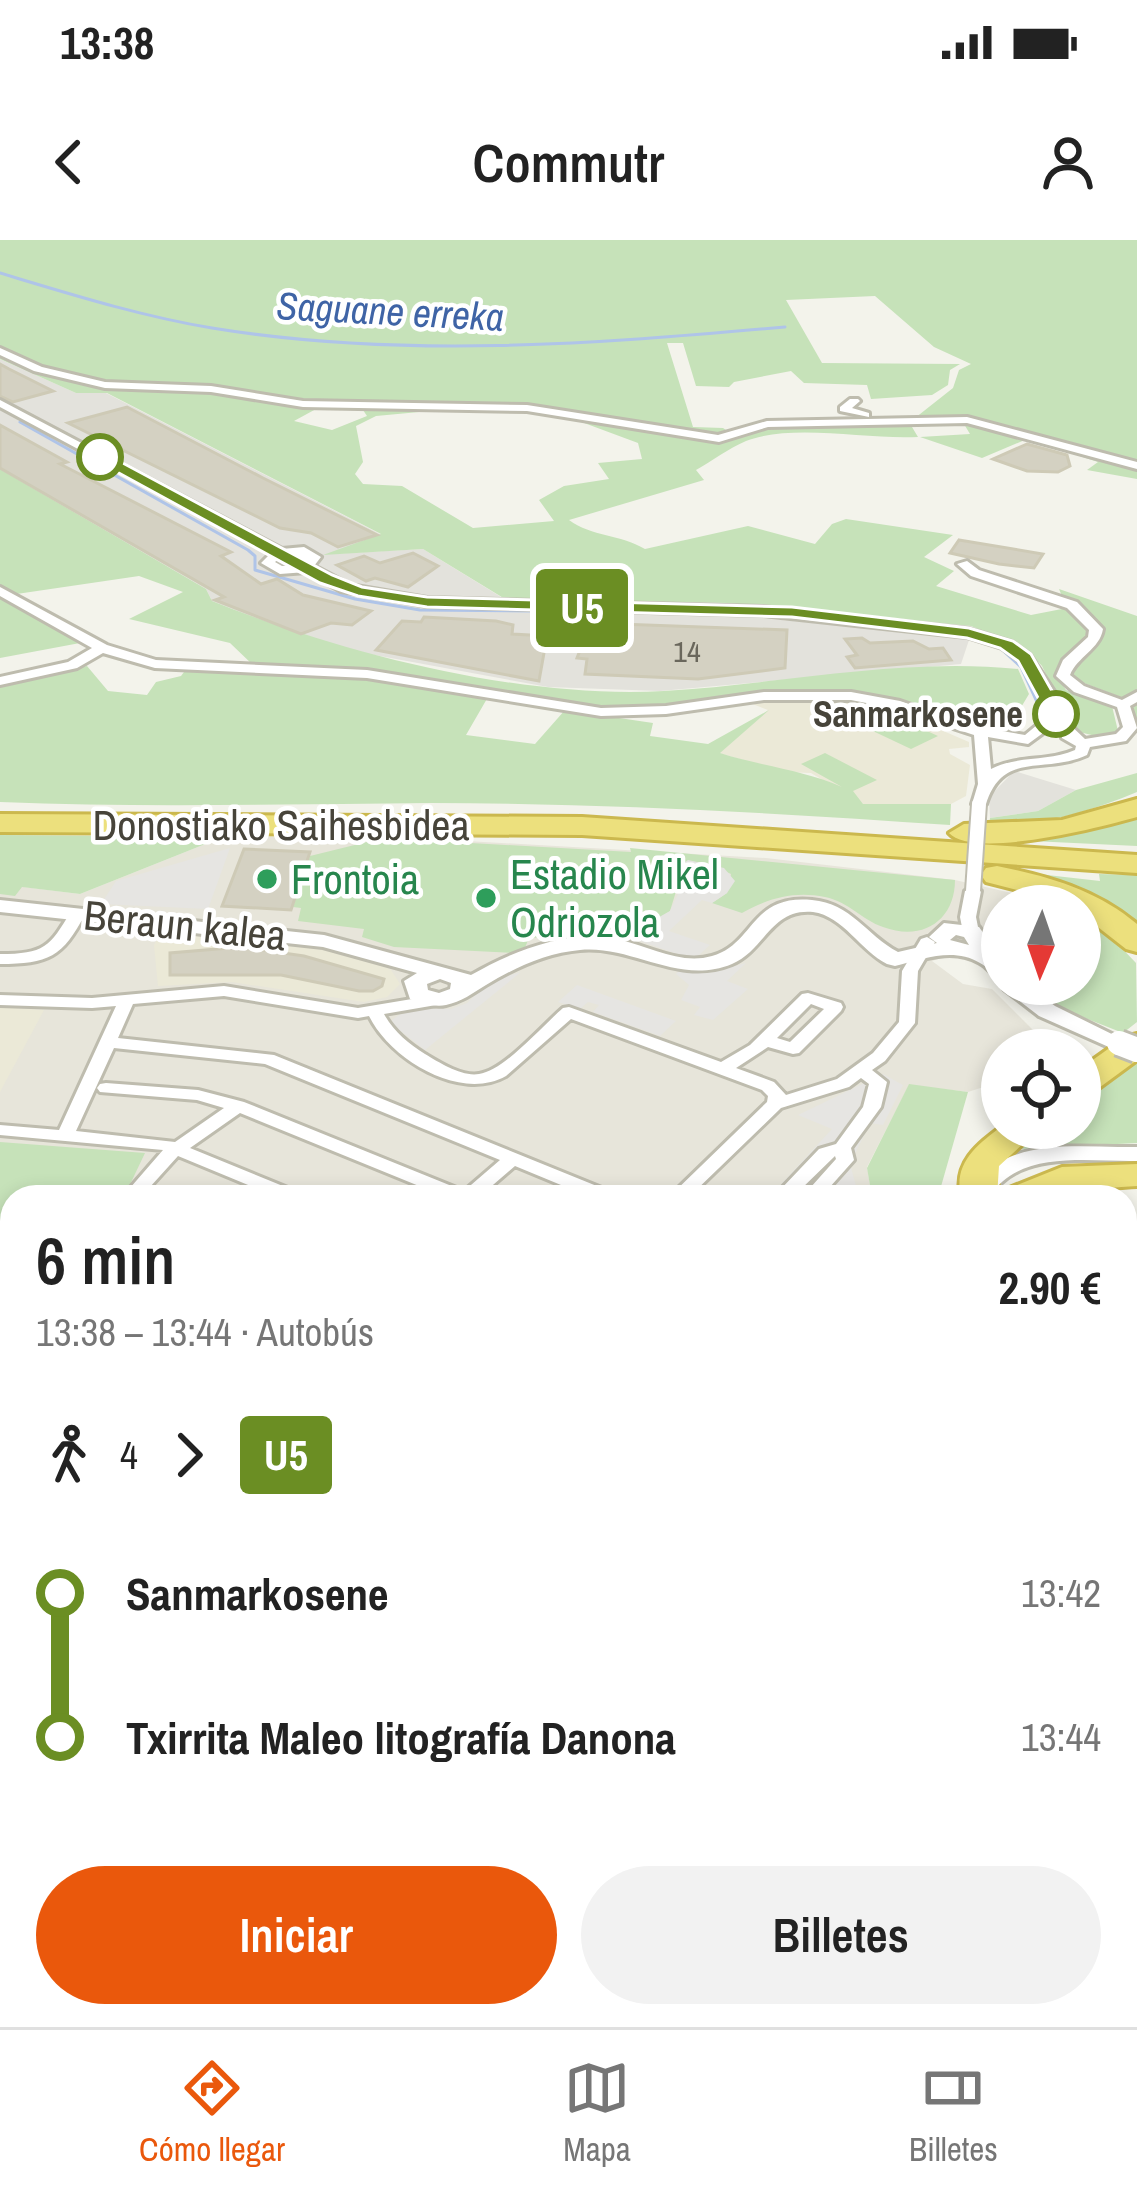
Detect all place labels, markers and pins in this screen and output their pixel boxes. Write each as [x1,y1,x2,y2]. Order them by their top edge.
unlabelled marker [78,435,122,479]
place label: Sanmarkosene [813,690,1023,738]
marker: Sanmarkosene [1034,692,1078,736]
place label: Estadio Mikel Odriozola [510,846,719,950]
place label: Frontoia [291,851,419,907]
marker: Frontoia [254,866,280,892]
marker: Estadio Mikel Odriozola [473,885,499,911]

